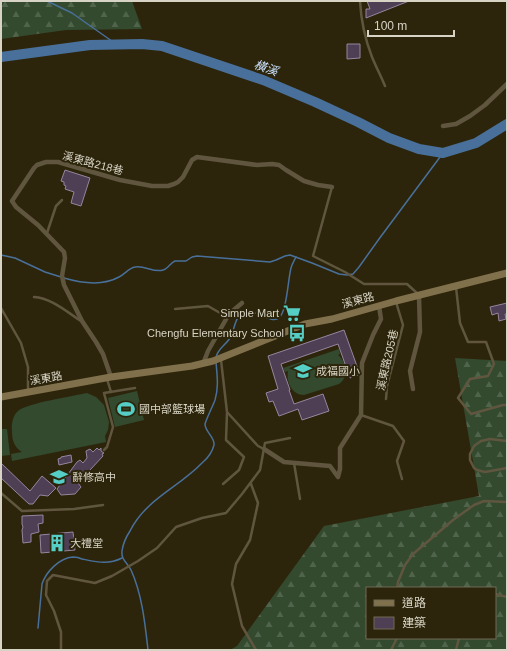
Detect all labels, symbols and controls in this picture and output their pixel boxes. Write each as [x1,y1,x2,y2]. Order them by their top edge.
scale bar [368,12,454,38]
text: 100 m [374,19,407,33]
water label: 橫溪 [252,57,282,79]
street label: 溪東路218巷 [61,149,125,177]
street label: 溪東路 [341,290,375,310]
supermarket icon: Simple Mart [282,303,302,323]
place label: Simple Mart [220,307,279,319]
bus stop icon: Chengfu Elementary School [287,323,307,343]
place label: Chengfu Elementary School [147,327,284,339]
street label: 溪東路205巷 [374,328,400,392]
school or university icon: 成福國小 [293,361,313,381]
place label: 成福國小 [316,365,360,377]
street label: 溪東路 [29,369,63,387]
sports icon: 國中部籃球場 [116,399,136,419]
place label: 國中部籃球場 [139,403,205,415]
school or university icon: 辭修高中 [49,467,69,487]
place label: 辭修高中 [72,471,116,483]
building icon: 大禮堂 [47,533,67,553]
place label: 大禮堂 [70,537,103,549]
legend [366,587,496,639]
text: 道路 [402,596,426,610]
text: 建築 [402,616,426,630]

